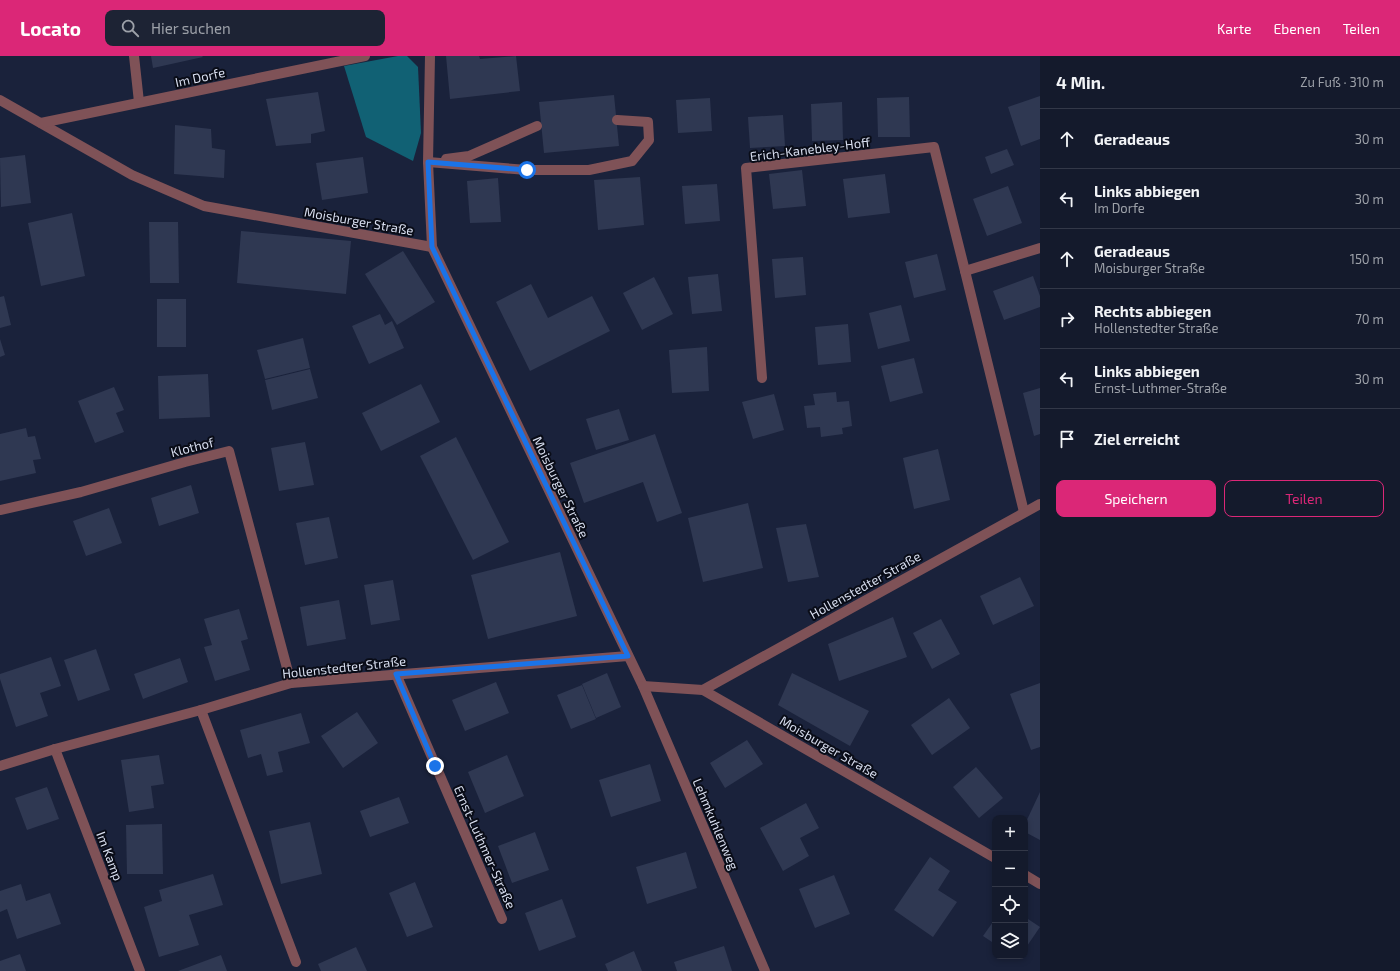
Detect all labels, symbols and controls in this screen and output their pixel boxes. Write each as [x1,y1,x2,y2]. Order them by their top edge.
search box [105,10,385,46]
text: Locato [20,17,81,40]
icon: search [119,17,141,39]
text: Hier suchen [151,19,231,37]
text: Karte [1217,20,1252,37]
text: Ebenen [1274,20,1321,37]
text: Teilen [1343,20,1380,37]
street label: Im Dorfe [174,64,226,90]
text: 4 Min. [1056,72,1105,92]
text: Zu Fuß · 310 m [1300,74,1384,90]
icon: ahead [1056,128,1078,150]
text: Geradeaus [1094,130,1170,148]
text: 30 m [1355,131,1384,147]
street label: Erich-Kanebley-Hoff [749,134,872,164]
route start [518,161,536,179]
text: Links abbiegen [1094,182,1200,200]
icon: left [1056,188,1078,210]
text: 30 m [1355,191,1384,207]
text: Im Dorfe [1094,200,1145,216]
street label: Moisburger Straße [303,203,415,239]
text: Geradeaus [1094,242,1170,260]
icon: ahead [1056,248,1078,270]
text: 150 m [1350,251,1384,267]
text: Moisburger Straße [1094,260,1205,276]
text: Rechts abbiegen [1094,302,1211,320]
icon: right [1056,308,1078,330]
text: 70 m [1355,311,1384,327]
text: Hollenstedter Straße [1094,320,1218,336]
text: Links abbiegen [1094,362,1200,380]
icon: left [1056,368,1078,390]
text: 30 m [1355,371,1384,387]
text: Ernst-Luthmer-Straße [1094,380,1227,396]
icon: arrive [1056,428,1078,450]
text: Ziel erreicht [1094,430,1180,448]
street label: Klothof [169,434,216,460]
street label: Moisburger Straße [530,434,593,540]
button: Speichern [1056,480,1216,517]
button: Teilen [1224,480,1384,517]
street label: Hollenstedter Straße [807,548,923,622]
street label: Hollenstedter Straße [281,653,407,681]
street label: Moisburger Straße [777,712,881,782]
route end [426,757,444,775]
street label: Lehmkuhlenweg [690,776,742,872]
street label: Ernst-Luthmer-Straße [451,783,519,911]
map controls [992,815,1028,959]
button: + [992,815,1028,851]
street label: Im Kamp [93,829,127,883]
button: − [992,851,1028,887]
button: locate [992,887,1028,923]
button: layers [992,923,1028,959]

